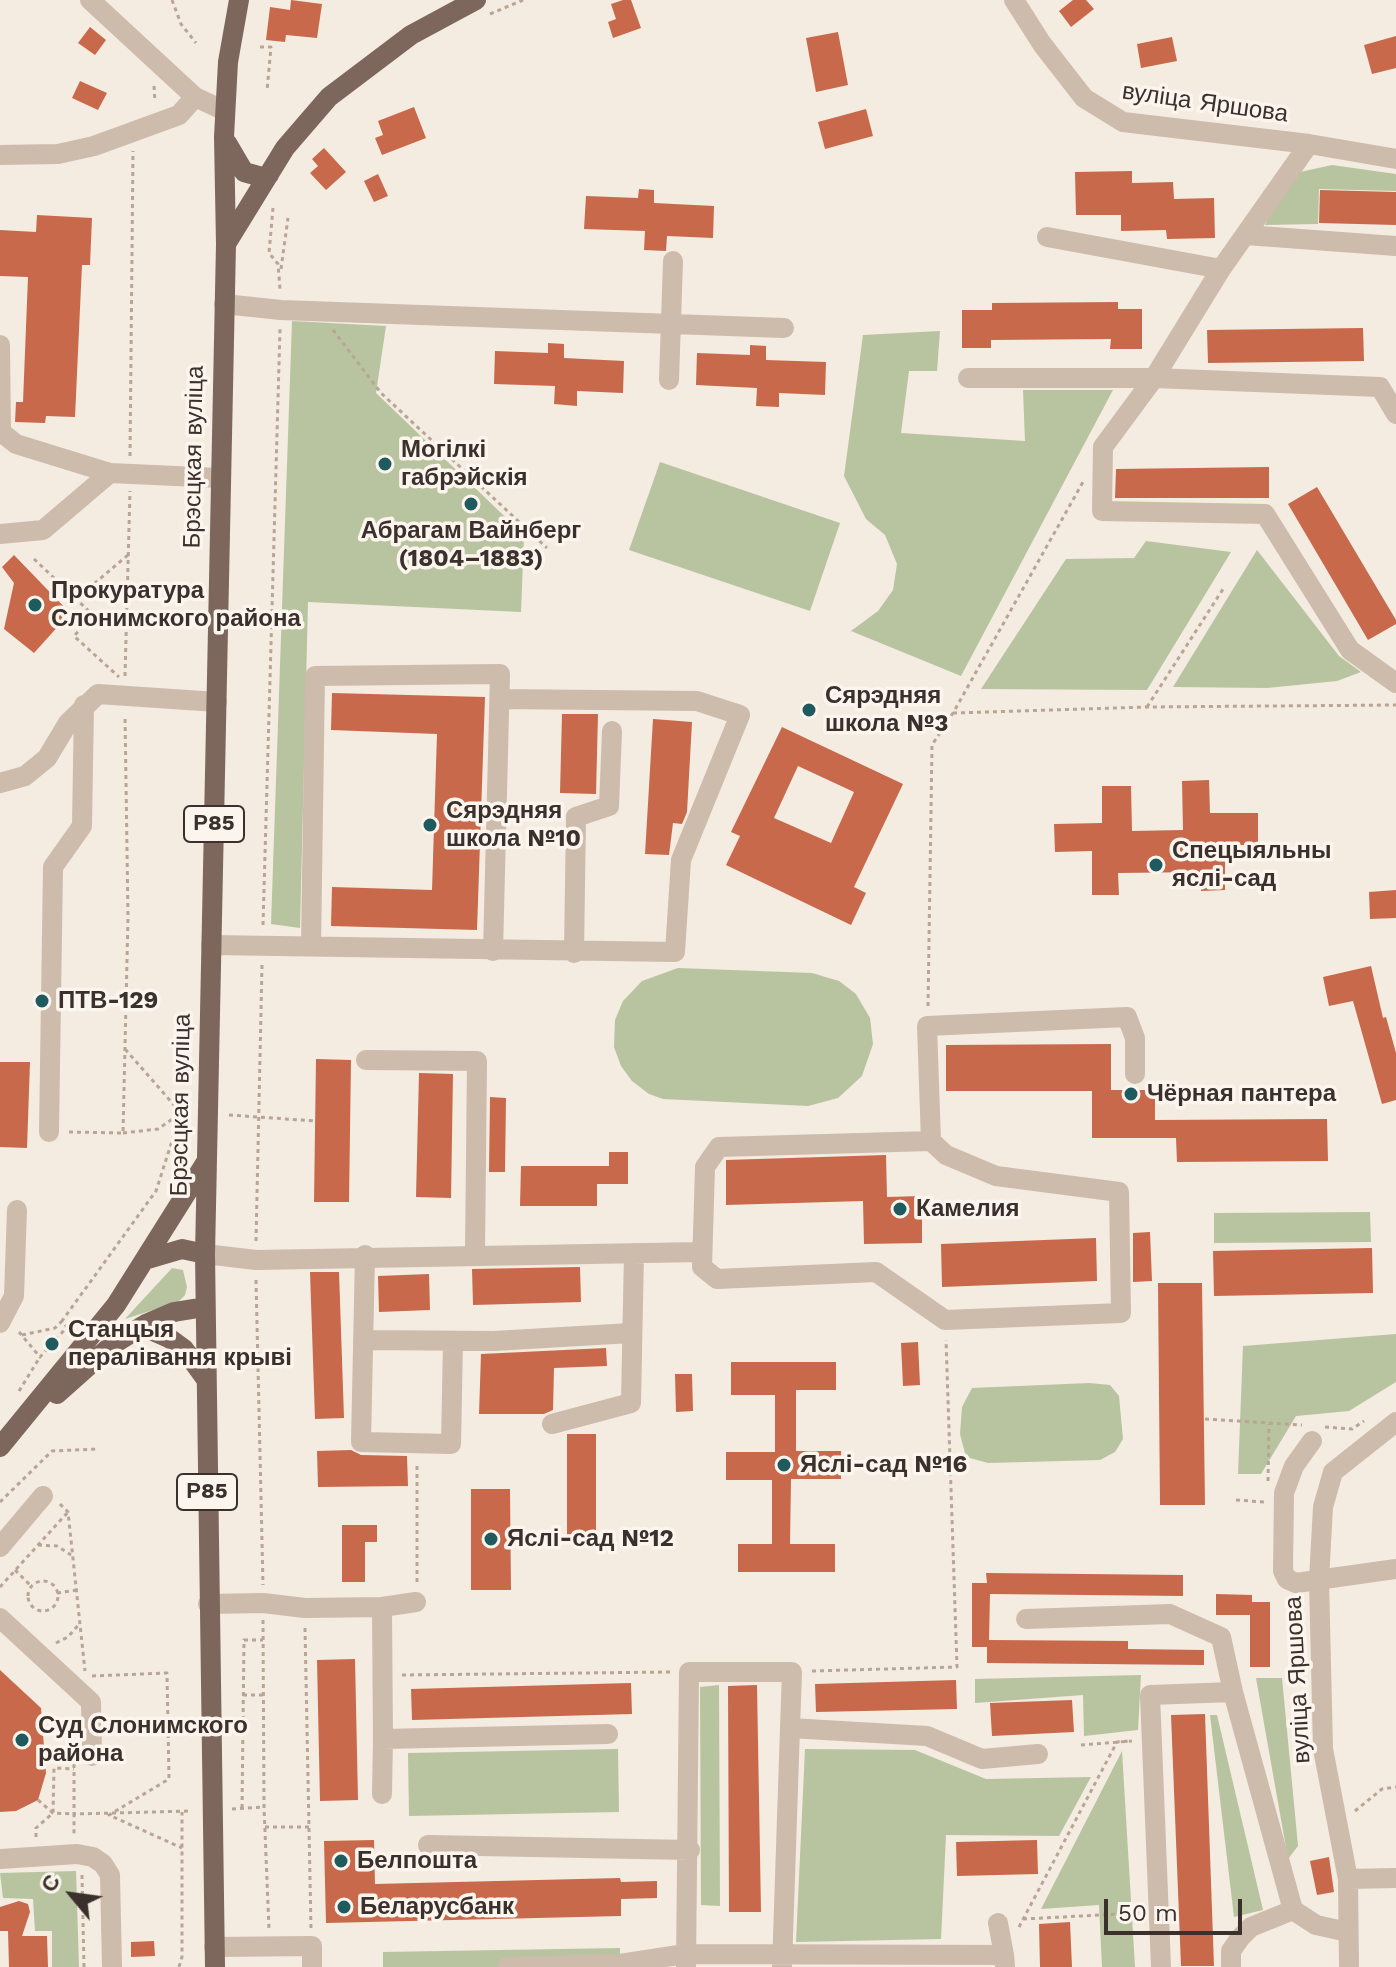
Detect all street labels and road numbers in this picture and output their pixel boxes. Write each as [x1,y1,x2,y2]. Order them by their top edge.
street label: вуліца Яршова [1120,77,1290,129]
street label: Брэсцкая вуліца [178,365,210,549]
road number: Р85 [184,806,244,842]
street label: Брэсцкая вуліца [165,1013,197,1197]
road number: Р85 [177,1474,237,1510]
street label: вуліца Яршова [1279,1596,1317,1764]

